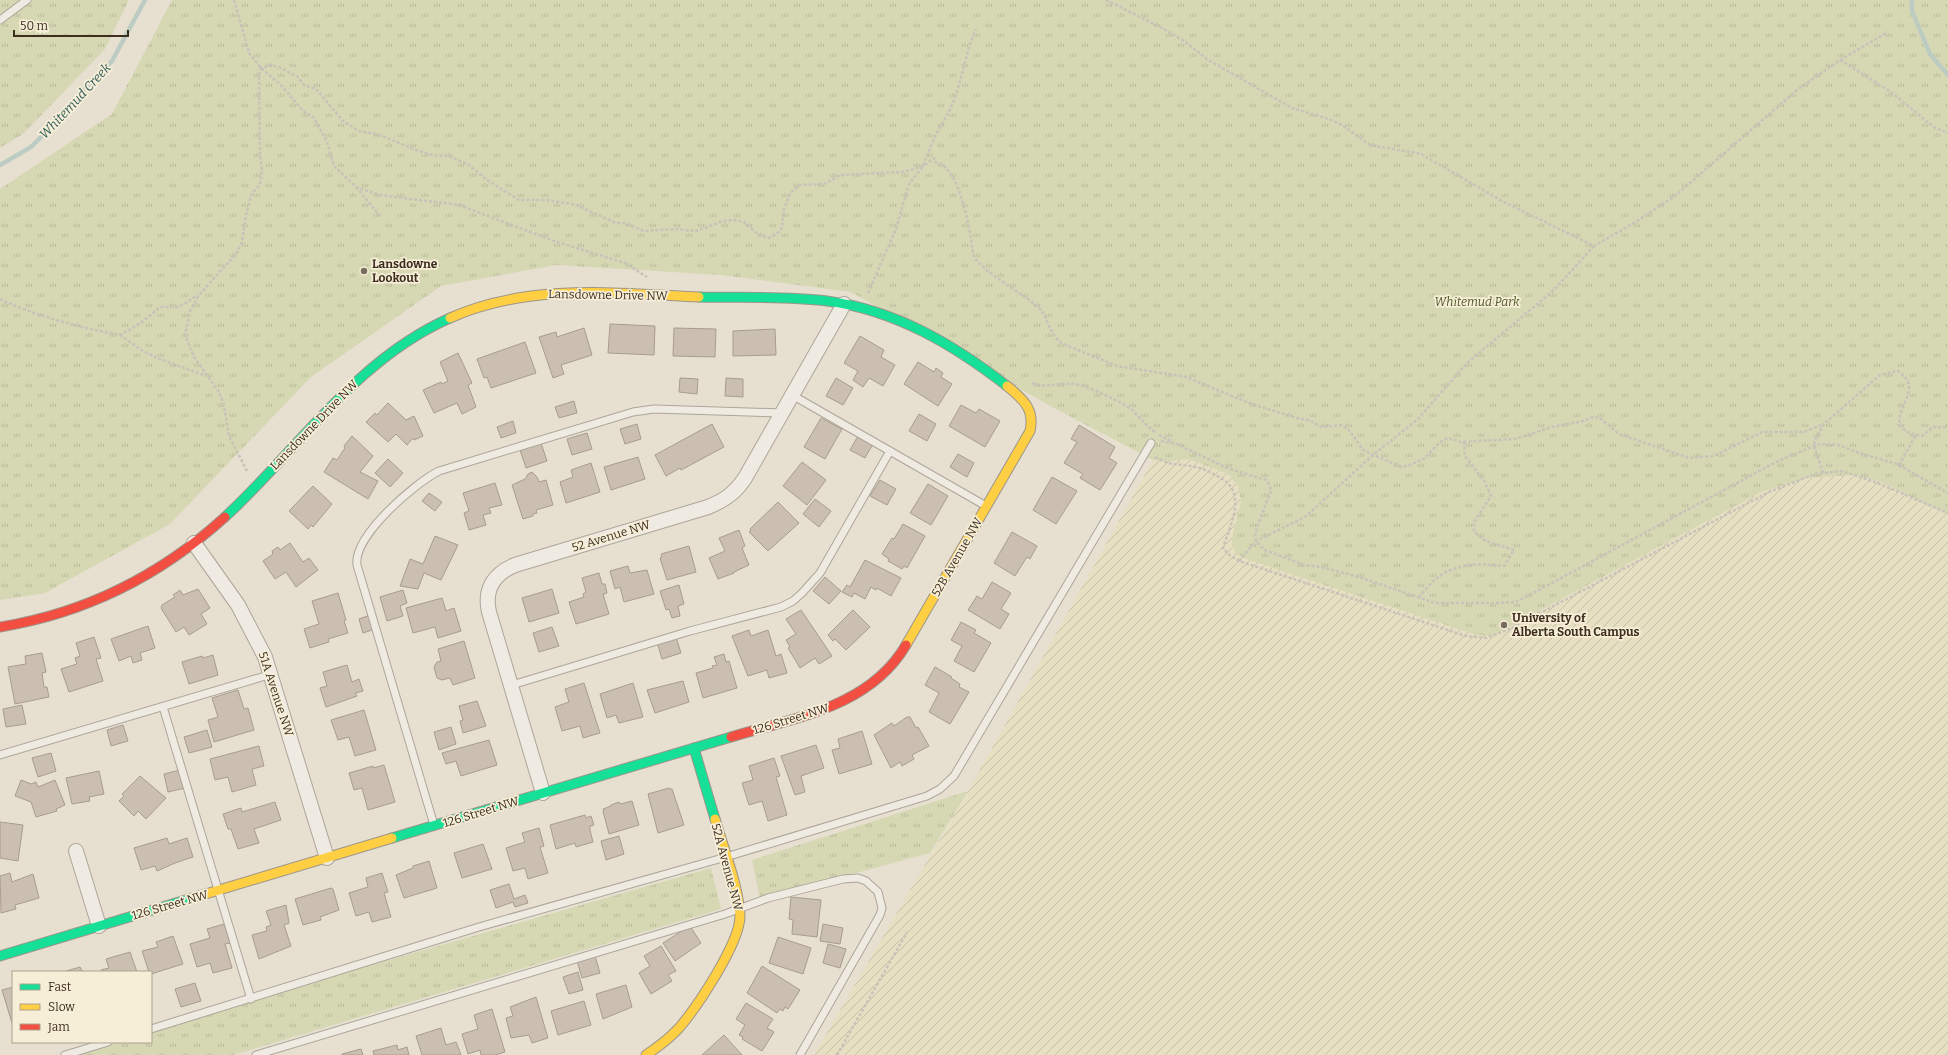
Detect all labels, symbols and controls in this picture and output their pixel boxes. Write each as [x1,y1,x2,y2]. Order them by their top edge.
scale bar [14,12,128,38]
text: 50 m [20,19,49,33]
water label: Whitemud Creek [36,59,114,142]
place label: Lansdowne Lookout [372,257,438,285]
marker: Lansdowne Lookout [359,266,369,276]
street label: Lansdowne Drive NW [548,287,669,303]
park label: Whitemud Park [1435,295,1520,309]
street label: Lansdowne Drive NW [267,377,361,473]
street label: 52B Avenue NW [929,514,986,599]
street label: 52 Avenue NW [570,517,653,555]
place label: University of Alberta South Campus [1512,611,1640,639]
marker: University of Alberta South Campus [1499,620,1509,630]
street label: 51A Avenue NW [256,650,296,739]
street label: 126 Street NW [751,701,831,737]
street label: 126 Street NW [441,794,521,830]
street label: 52A Avenue NW [709,822,746,913]
street label: 126 Street NW [130,887,210,923]
legend [12,971,152,1043]
text: Fast [48,980,72,994]
text: Slow [48,1000,75,1014]
text: Jam [47,1020,70,1034]

